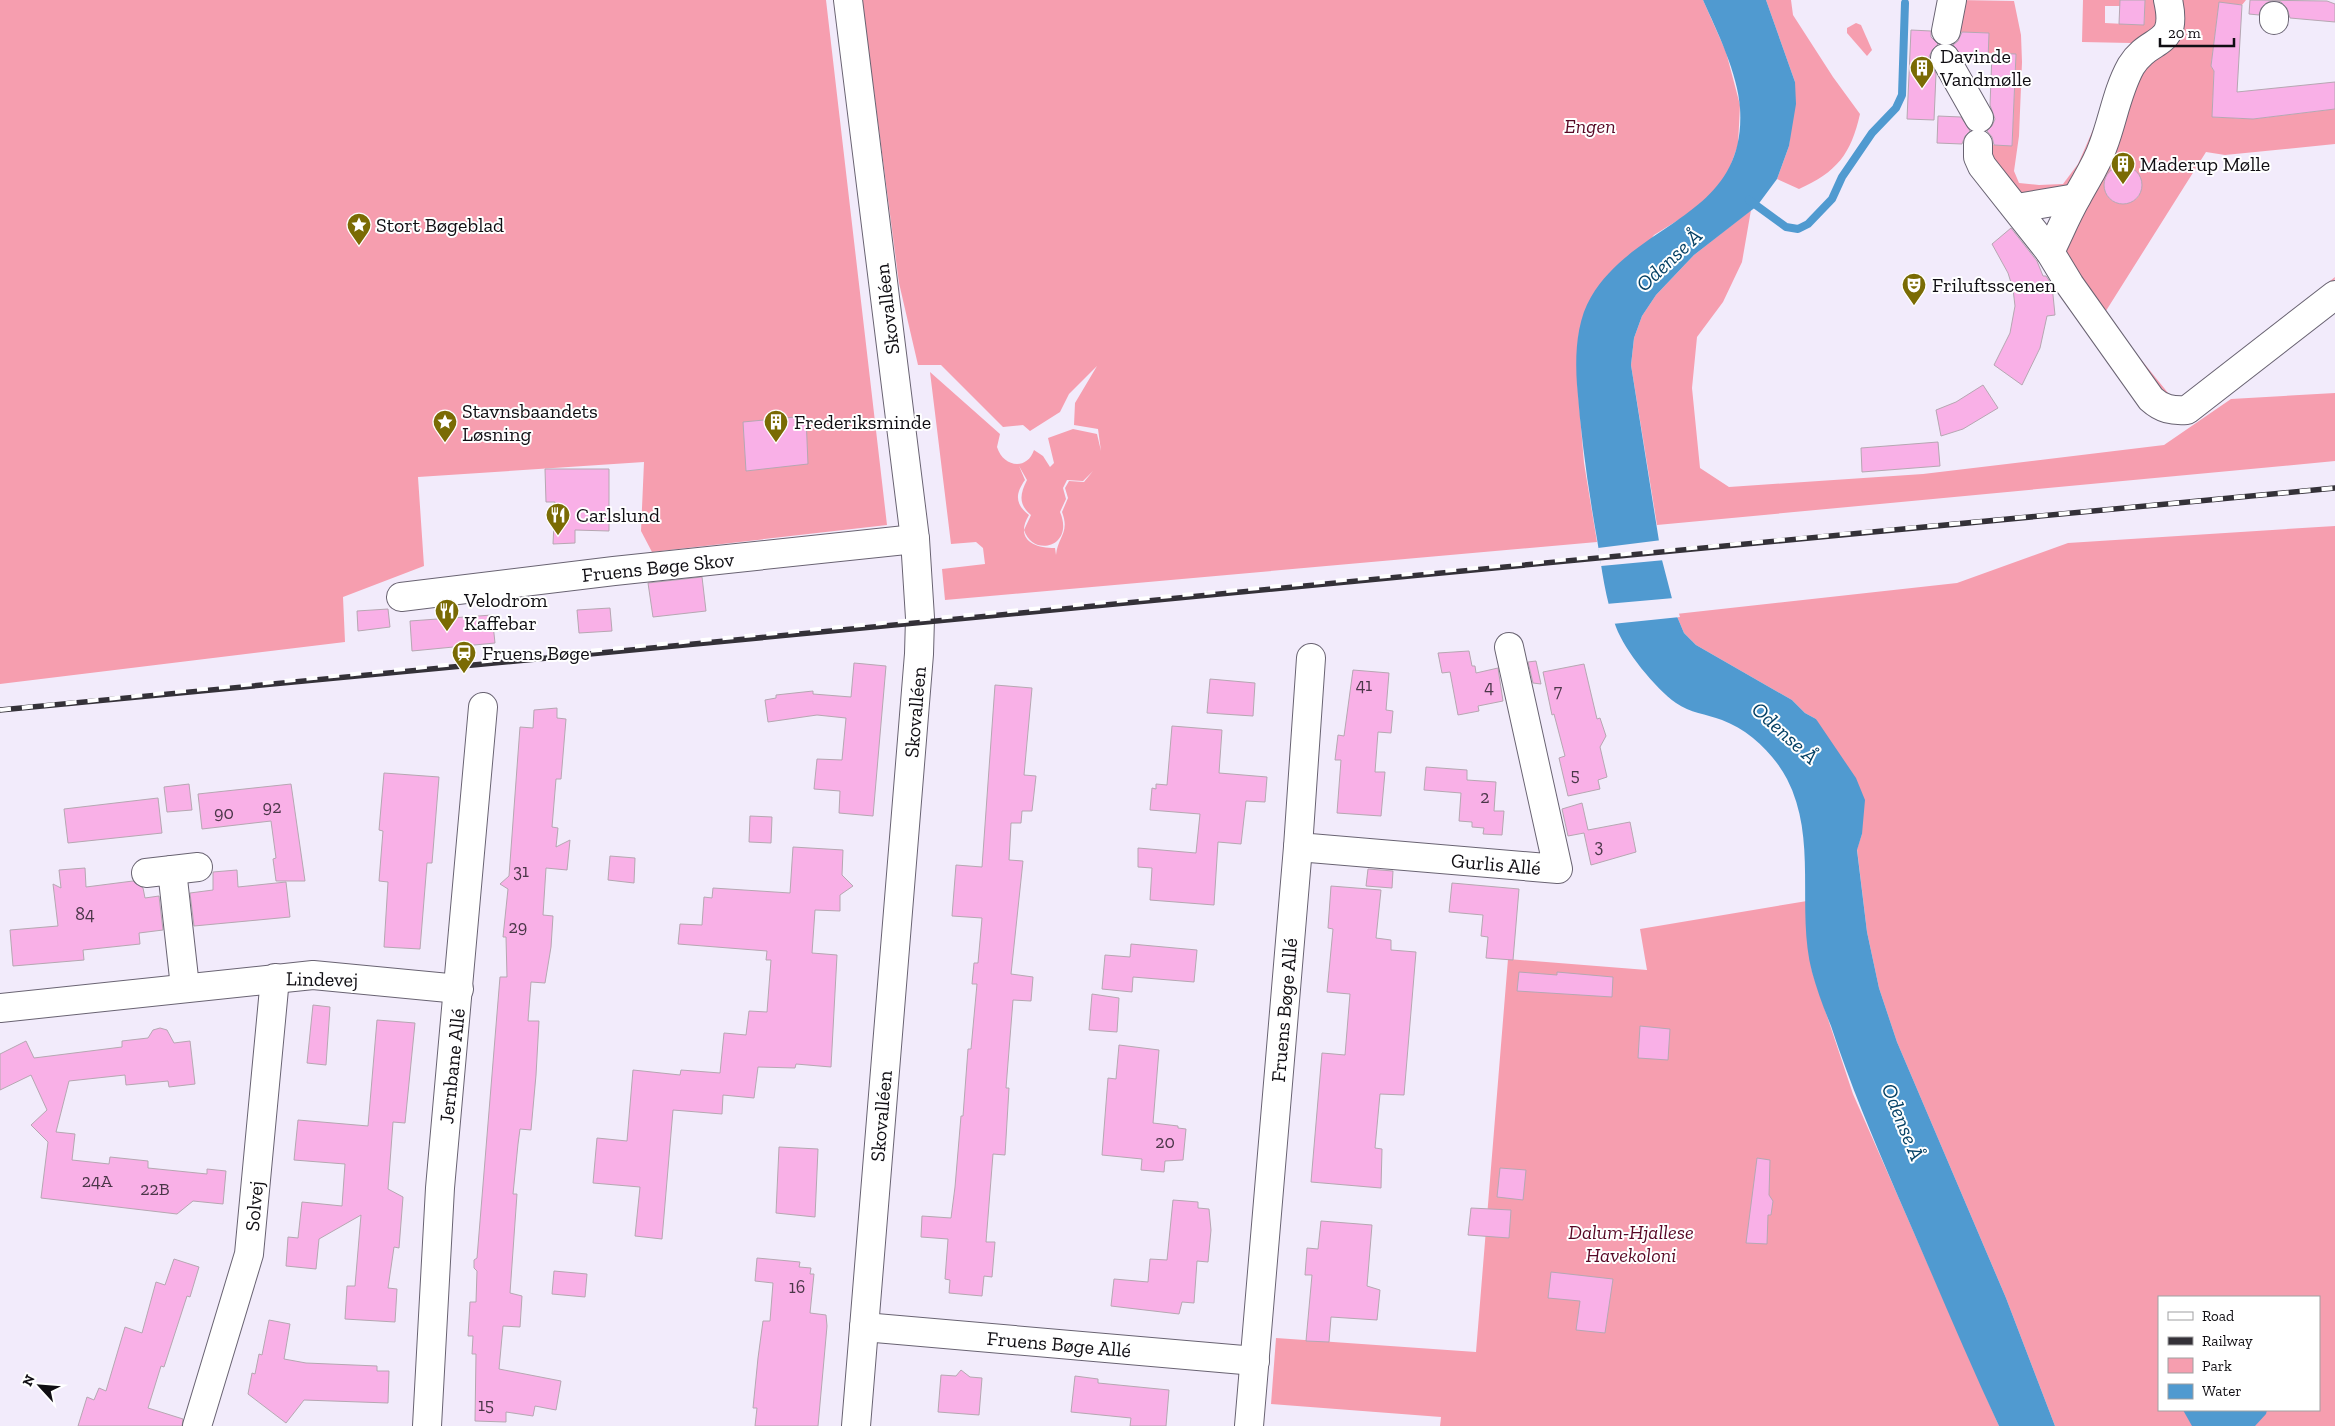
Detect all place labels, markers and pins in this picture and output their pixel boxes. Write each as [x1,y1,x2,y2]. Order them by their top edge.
place label: Davinde Vandmølle [1939,44,2031,91]
building icon: Davinde Vandmølle [1909,55,1935,89]
building icon: Maderup Mølle [2110,151,2136,185]
place label: Maderup Mølle [2140,152,2270,176]
place icon: Stort Bøgeblad [346,212,372,246]
place label: Stort Bøgeblad [376,213,504,237]
theatre icon: Friluftsscenen [1901,272,1927,306]
place label: Friluftsscenen [1932,273,2057,297]
place label: Stavnsbaandets Løsning [462,399,598,446]
place icon: Stavnsbaandets Løsning [432,409,458,443]
building icon: Frederiksminde [763,409,789,443]
place label: Frederiksminde [794,410,931,434]
restaurant icon: Carlslund [545,502,571,536]
place label: Carlslund [576,503,660,527]
place label: Velodrom Kaffebar [463,588,548,635]
restaurant icon: Velodrom Kaffebar [434,598,460,632]
station icon: Fruens Bøge [451,640,477,674]
place label: Fruens Bøge [482,641,590,665]

